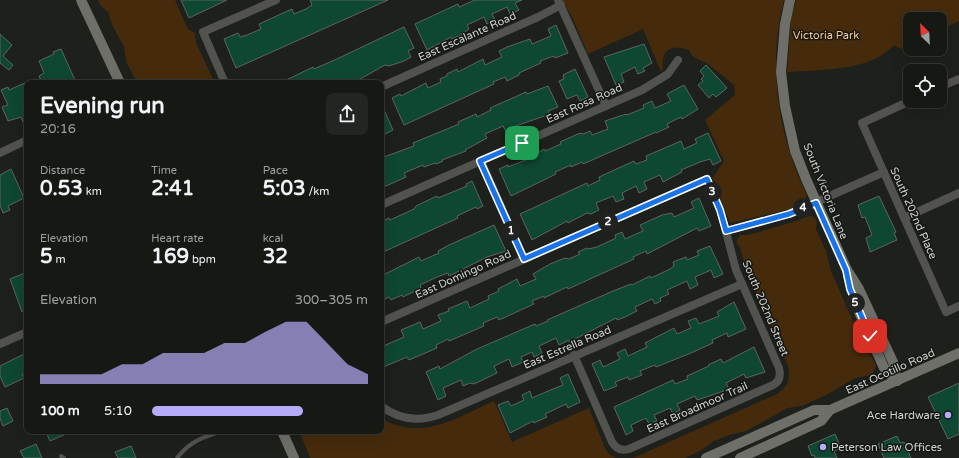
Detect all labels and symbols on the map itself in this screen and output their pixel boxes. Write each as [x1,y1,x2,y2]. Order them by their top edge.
street label: East Escalante Road [416,9,518,64]
north arrow [903,12,947,56]
park label: Victoria Park [793,29,859,42]
street label: East Rosa Road [544,81,624,126]
pin [505,126,539,160]
street label: South Victoria Lane [800,141,851,241]
street label: South 202nd Place [887,165,940,261]
pin: 3 [702,182,722,202]
pin: 4 [793,198,813,218]
pin: 2 [598,212,618,232]
pin: 1 [501,221,521,241]
street label: East Domingo Road [413,247,513,302]
street label: South 202nd Street [740,258,792,358]
pin: 5 [845,293,865,313]
pin [853,319,887,353]
street label: East Estrella Road [521,323,613,372]
street label: East Ocotillo Road [844,346,937,397]
street label: East Broadmoor Trail [645,379,750,436]
place label: Ace Hardware [866,409,940,422]
marker: Ace Hardware [943,410,953,420]
place label: Peterson Law Offices [831,441,942,454]
marker: Peterson Law Offices [818,442,828,452]

